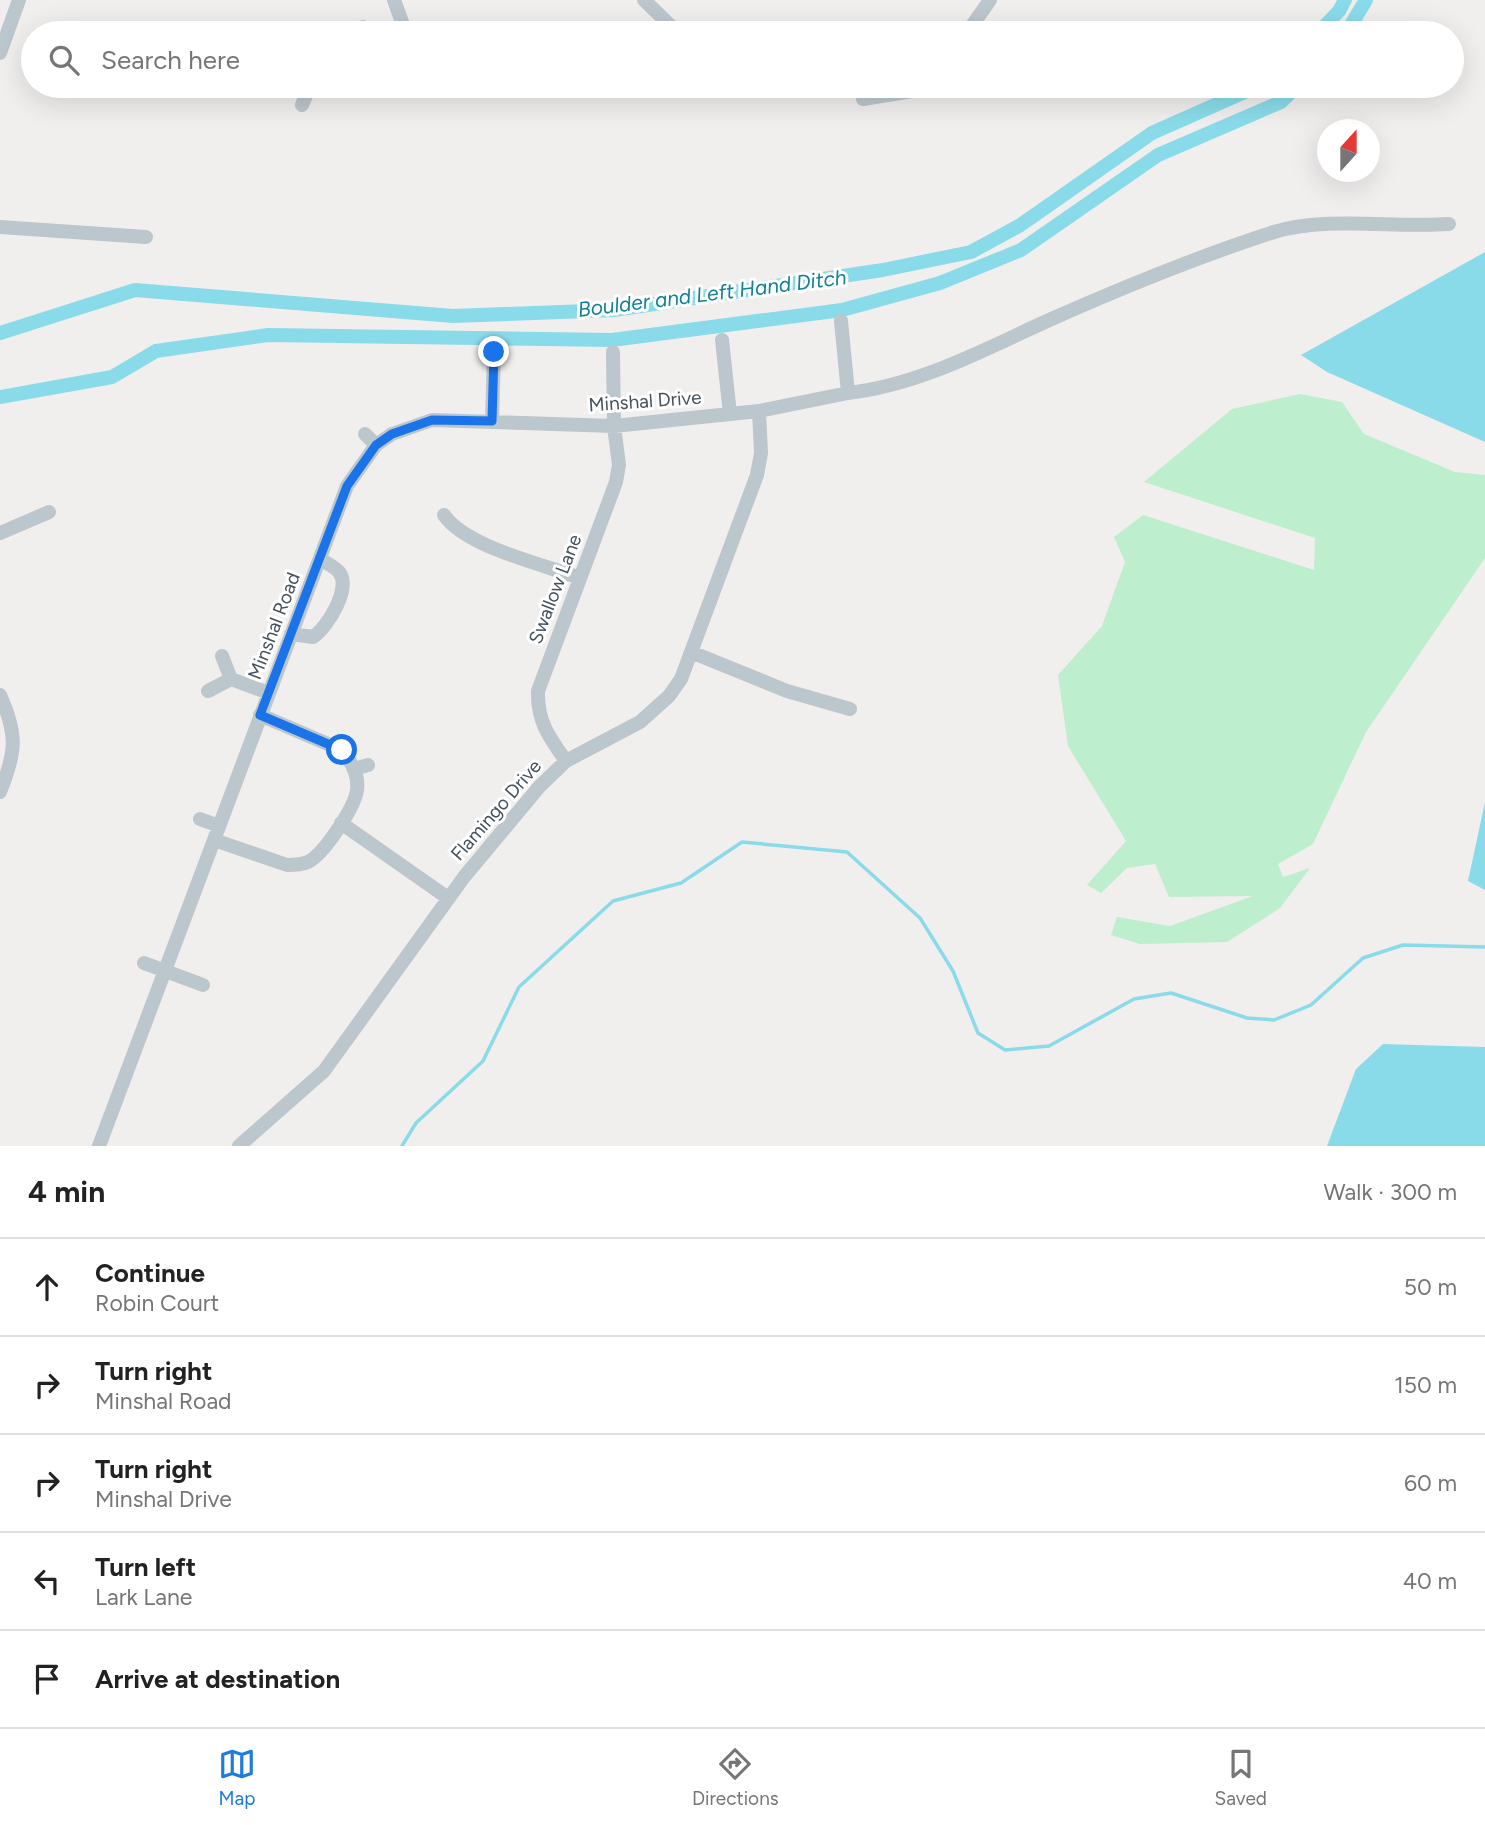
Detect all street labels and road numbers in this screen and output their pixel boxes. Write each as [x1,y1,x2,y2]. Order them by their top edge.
street label: Minshal Drive [588,386,702,416]
street label: Swallow Lane [524,531,586,647]
street label: Minshal Road [243,569,305,683]
street label: Flamingo Drive [446,755,546,865]

